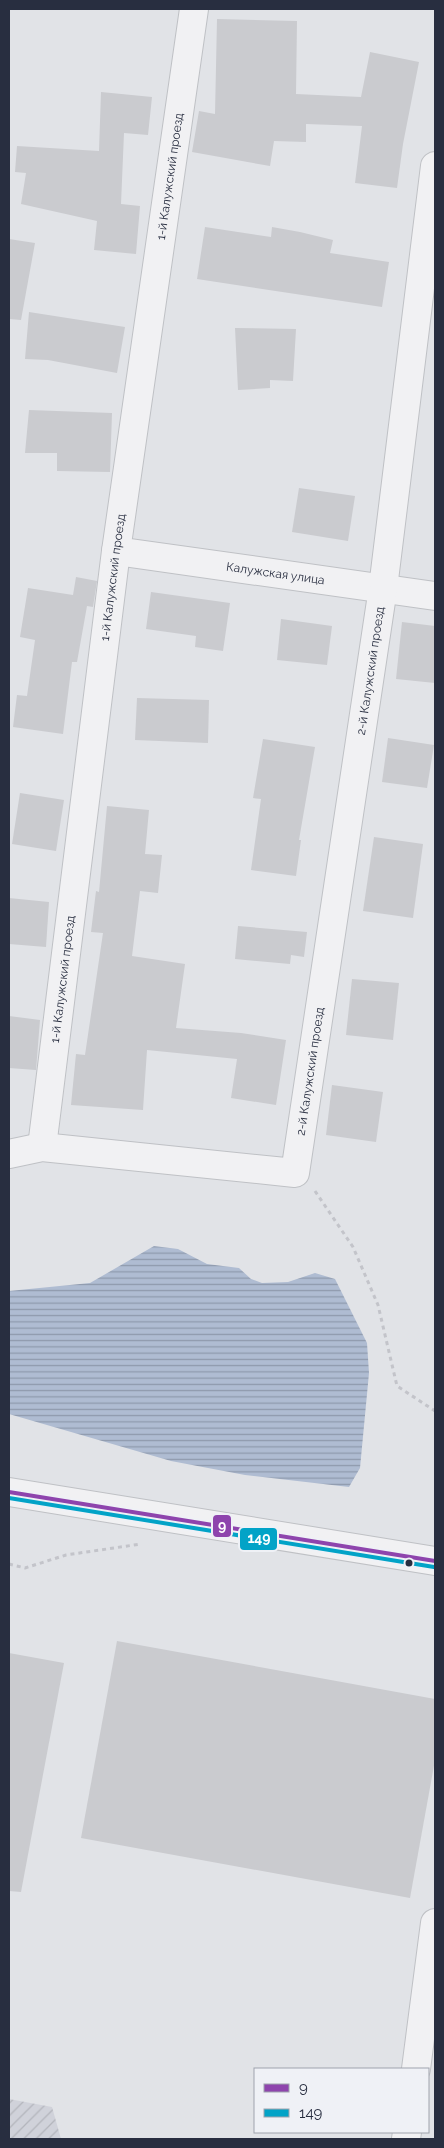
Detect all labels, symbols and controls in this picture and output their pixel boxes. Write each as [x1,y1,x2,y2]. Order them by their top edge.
street label: 1-й Калужский проезд [154,112,186,241]
street label: 1-й Калужский проезд [98,513,128,642]
street label: Калужская улица [225,560,326,587]
street label: 2-й Калужский проезд [354,606,387,736]
street label: 1-й Калужский проезд [48,915,78,1044]
street label: 2-й Калужский проезд [294,1006,327,1136]
line badge: 9 [212,1514,232,1538]
text: 9 [218,1518,226,1534]
line badge: 149 [239,1527,278,1551]
text: 149 [247,1530,271,1546]
unlabelled marker [404,1558,414,1568]
legend [254,2068,429,2133]
text: 9 [299,2079,308,2097]
text: 149 [299,2104,323,2122]

